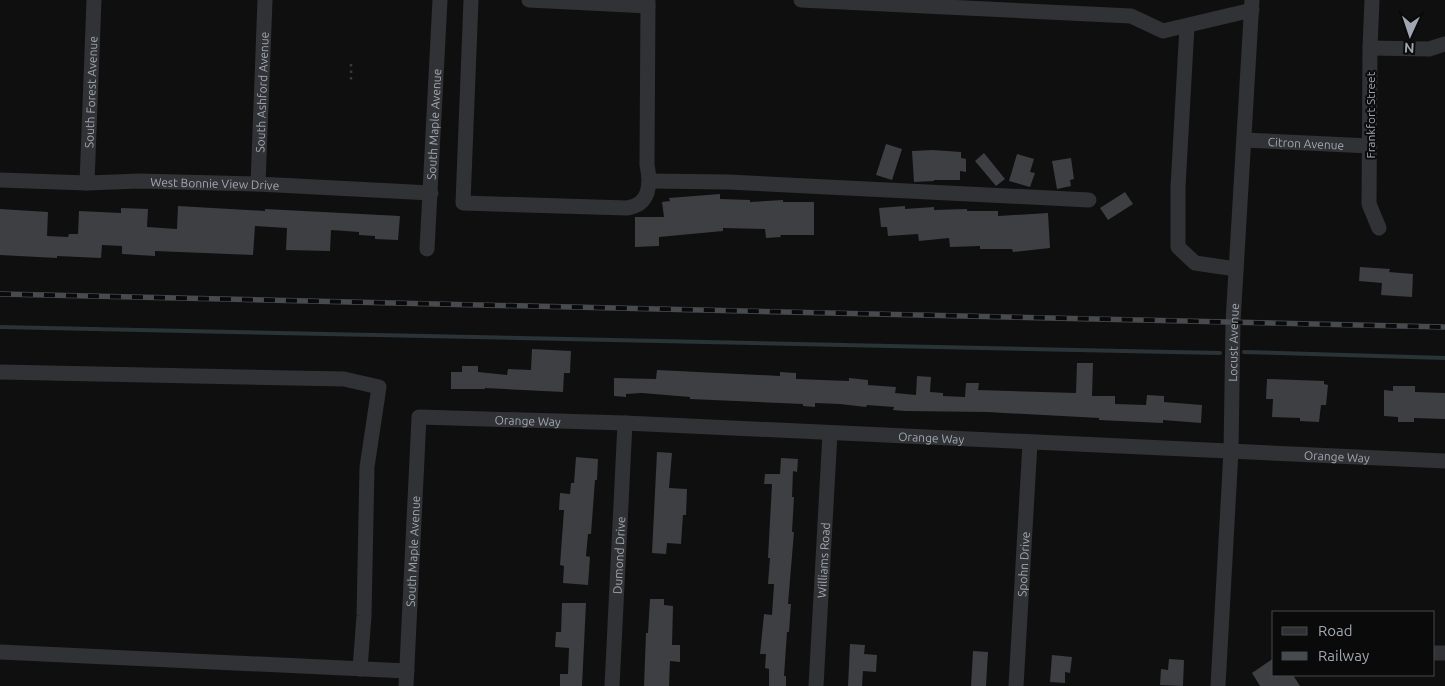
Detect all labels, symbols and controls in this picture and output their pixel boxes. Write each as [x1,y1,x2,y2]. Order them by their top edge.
north arrow [1385,10,1435,60]
street label: South Ashford Avenue [253,31,270,153]
street label: South Forest Avenue [82,36,99,148]
text: N [1404,40,1415,56]
street label: South Maple Avenue [424,68,443,180]
street label: Frankfort Street [1364,71,1377,158]
street label: Citron Avenue [1267,135,1345,151]
street label: West Bonnie View Drive [150,175,280,192]
street label: Locust Avenue [1226,303,1241,382]
street label: Orange Way [494,413,561,428]
street label: Orange Way [898,429,965,445]
street label: Orange Way [1304,448,1370,464]
street label: South Maple Avenue [403,495,422,607]
street label: Dumond Drive [610,516,627,594]
street label: Williams Road [814,522,832,598]
street label: Spohn Drive [1015,531,1031,597]
legend [1272,611,1435,676]
text: Road [1318,622,1353,639]
text: Railway [1318,647,1369,664]

